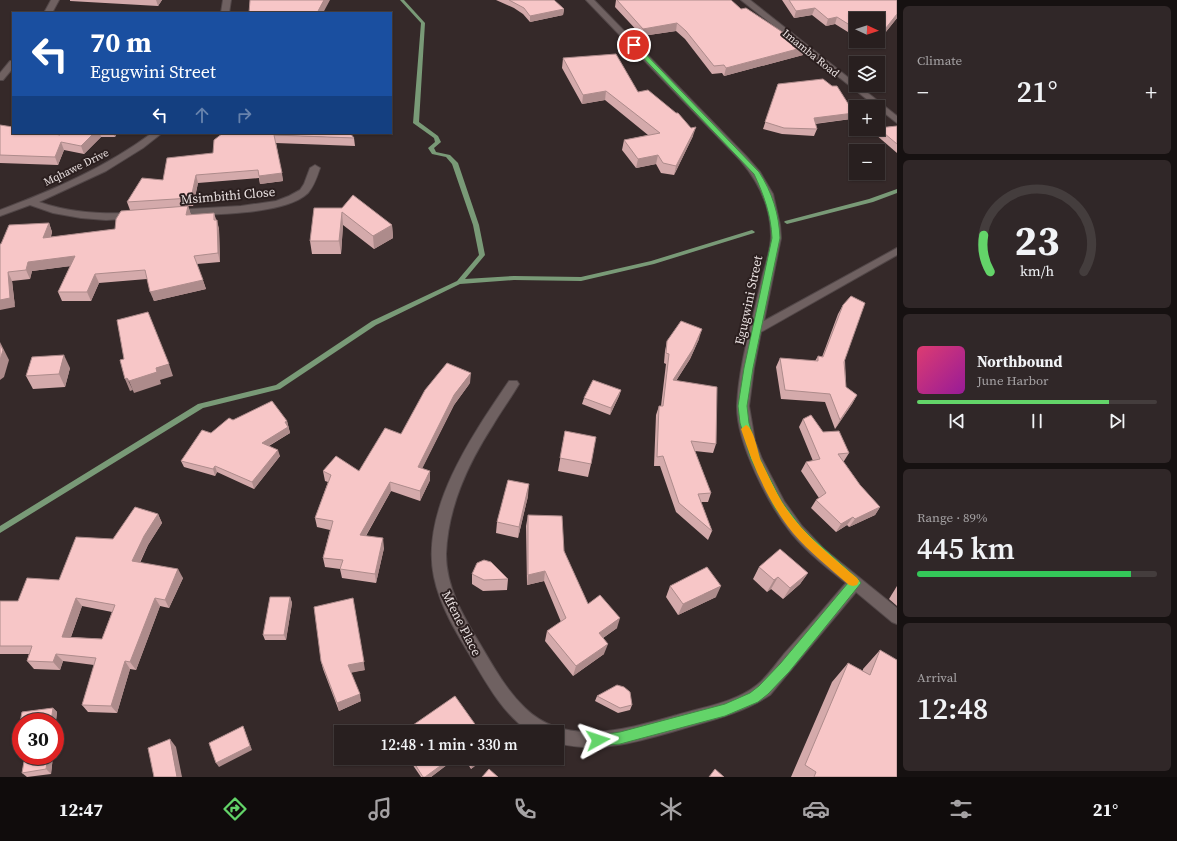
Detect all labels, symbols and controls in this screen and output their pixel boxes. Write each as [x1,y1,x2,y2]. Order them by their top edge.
north arrow [849,12,885,48]
map controls [849,12,885,180]
text: 70 m [90,23,152,61]
street label: Imamba Road [779,26,843,81]
icon: left [24,28,76,80]
pin [617,28,651,62]
icon: arrive [623,34,645,56]
text: Climate [917,52,962,69]
button: layers [849,56,885,92]
text: Egugwini Street [90,59,216,84]
text: 21° [1016,71,1058,112]
text: − [917,77,929,107]
text: + [1145,77,1157,107]
button: + [849,100,885,136]
icon: left [149,104,171,126]
icon: ahead [191,104,213,126]
icon: right [233,104,255,126]
button: − [849,144,885,180]
street label: Mqhawe Drive [41,145,112,190]
street label: Msimbithi Close [180,183,276,208]
text: 23 [1014,212,1060,269]
street label: Egugwini Street [731,253,766,346]
text: km/h [1020,261,1054,281]
text: Northbound [977,351,1062,372]
text: June Harbor [977,372,1049,389]
icon: previous [946,410,968,432]
icon: pause [1026,410,1048,432]
icon: next [1106,410,1128,432]
text: Range · 89% [917,509,988,526]
text: 445 km [917,528,1015,569]
street label: Mfene Place [438,588,485,659]
text: Arrival [917,669,957,686]
text: 12:48 [917,688,988,729]
speed limit sign: 30 [12,713,64,765]
position arrow [577,719,619,761]
text: 12:48 · 1 min · 330 m [381,734,517,755]
icon: directions [221,795,249,823]
icon: music [366,795,394,823]
icon: phone [511,795,539,823]
icon: climate [657,795,685,823]
icon: car [802,795,830,823]
icon: filters [947,795,975,823]
text: 12:47 [59,797,103,822]
text: 21° [1093,797,1118,822]

